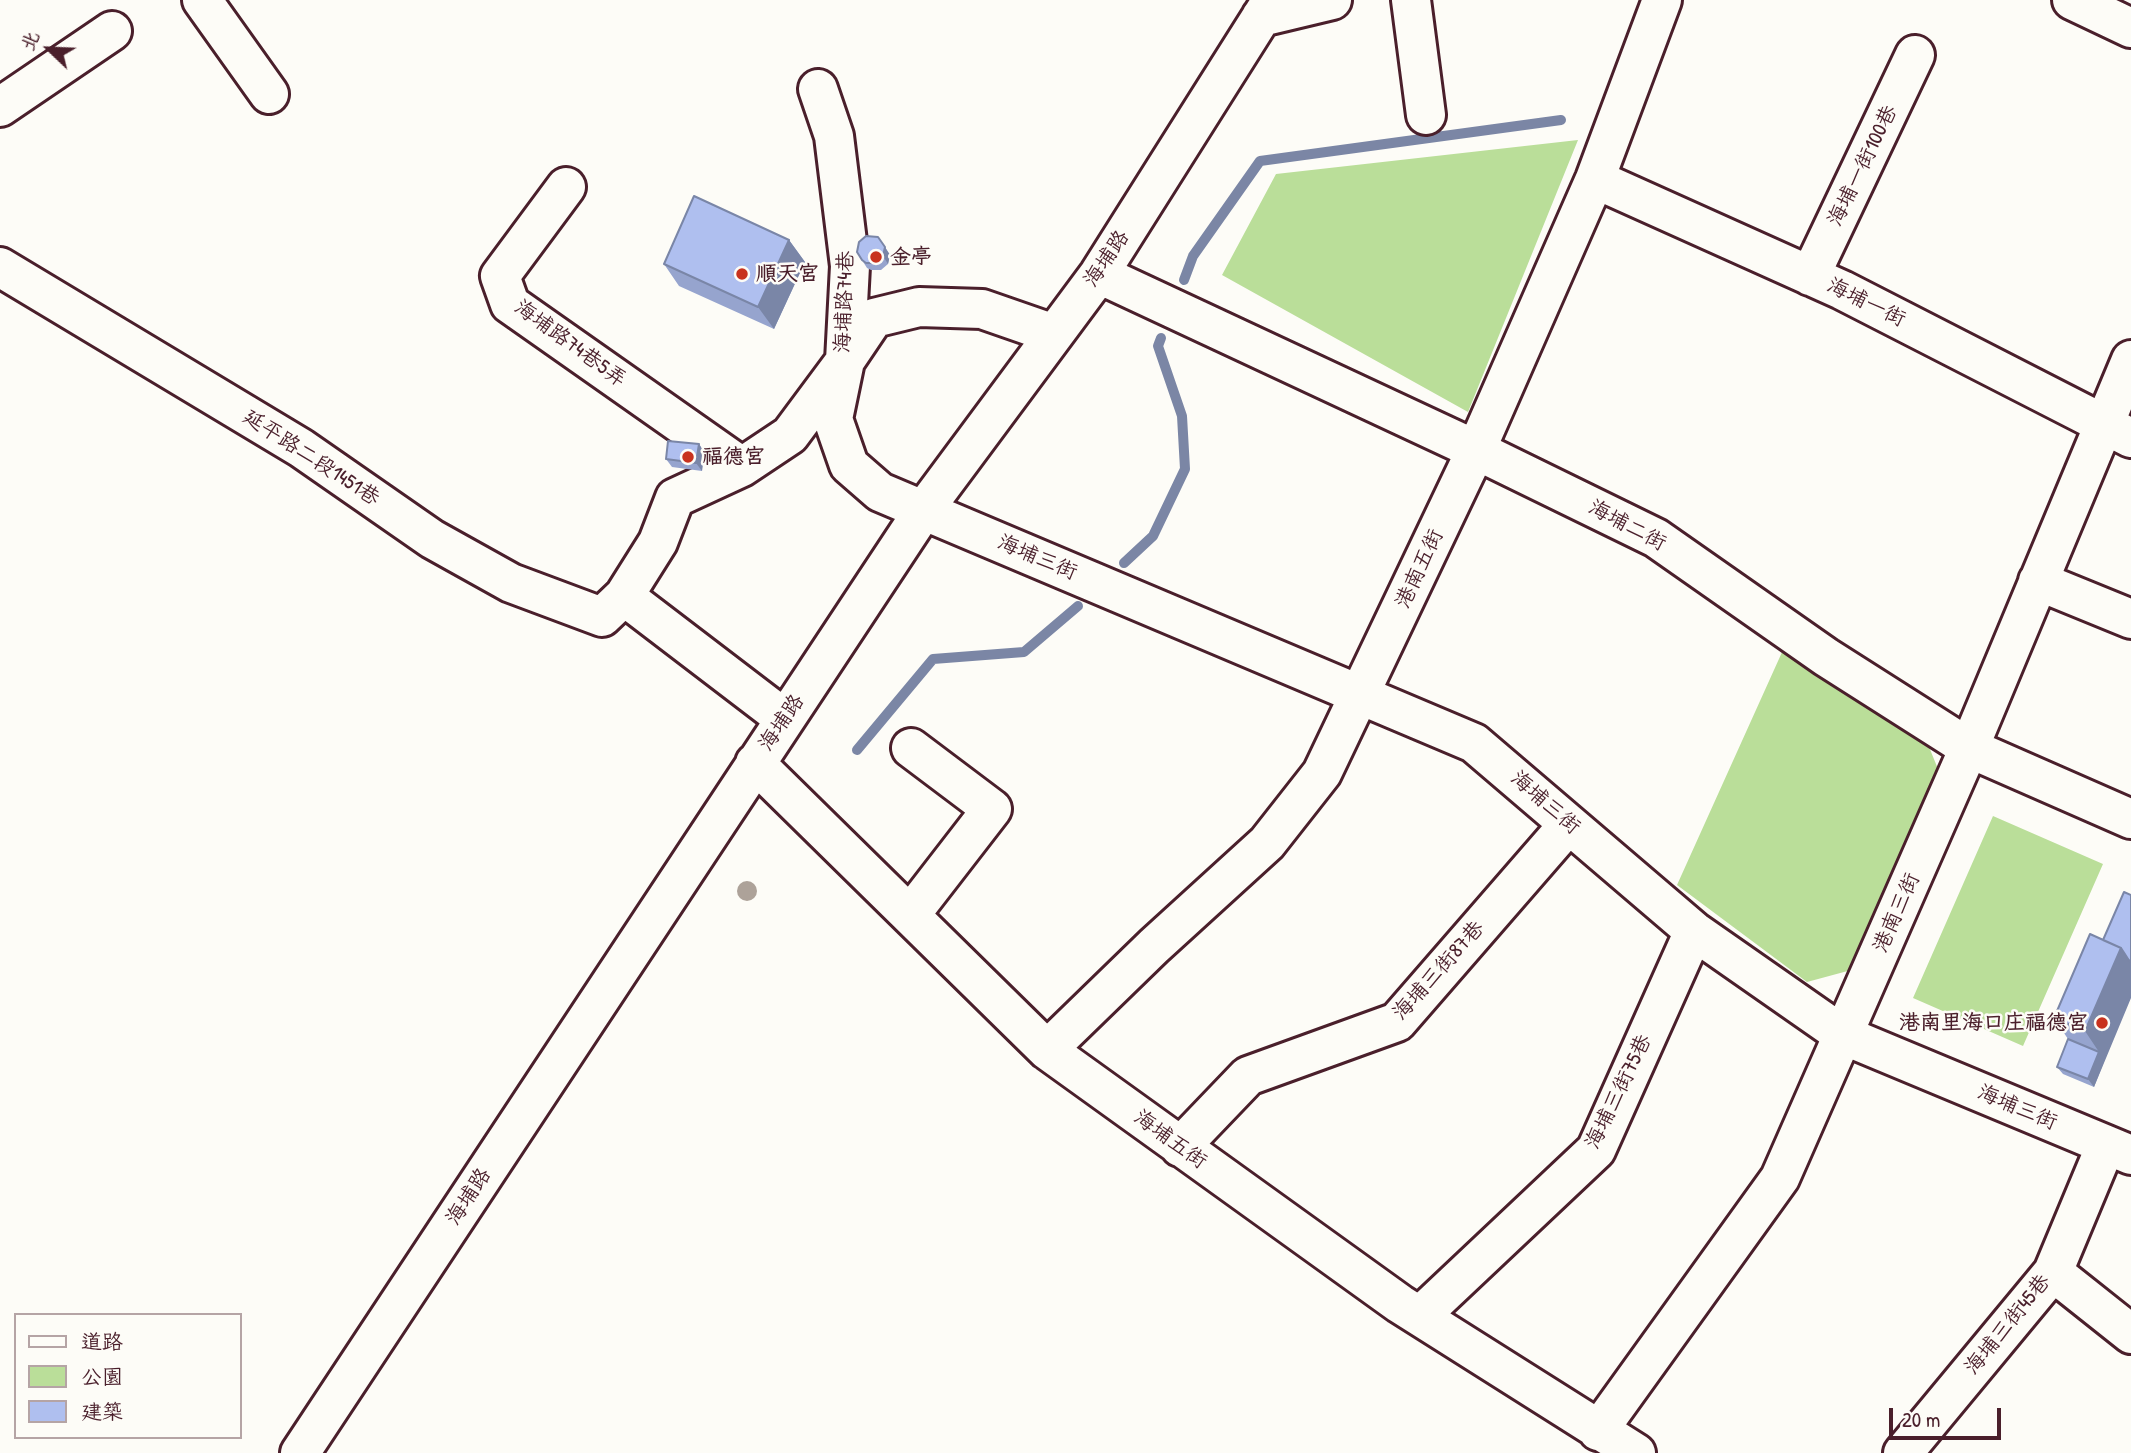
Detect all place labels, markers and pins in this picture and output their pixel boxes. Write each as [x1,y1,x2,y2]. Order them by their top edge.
place label: 金亭 [890,244,932,270]
marker: 金亭 [868,249,884,265]
place label: 順天宮 [756,261,819,287]
marker: 順天宮 [734,266,750,282]
place label: 福德宫 [702,444,765,470]
marker: 福德宫 [680,449,696,465]
place label: 港南里海口庄福德宫 [1899,1010,2088,1036]
marker: 港南里海口庄福德宫 [2094,1015,2110,1031]

